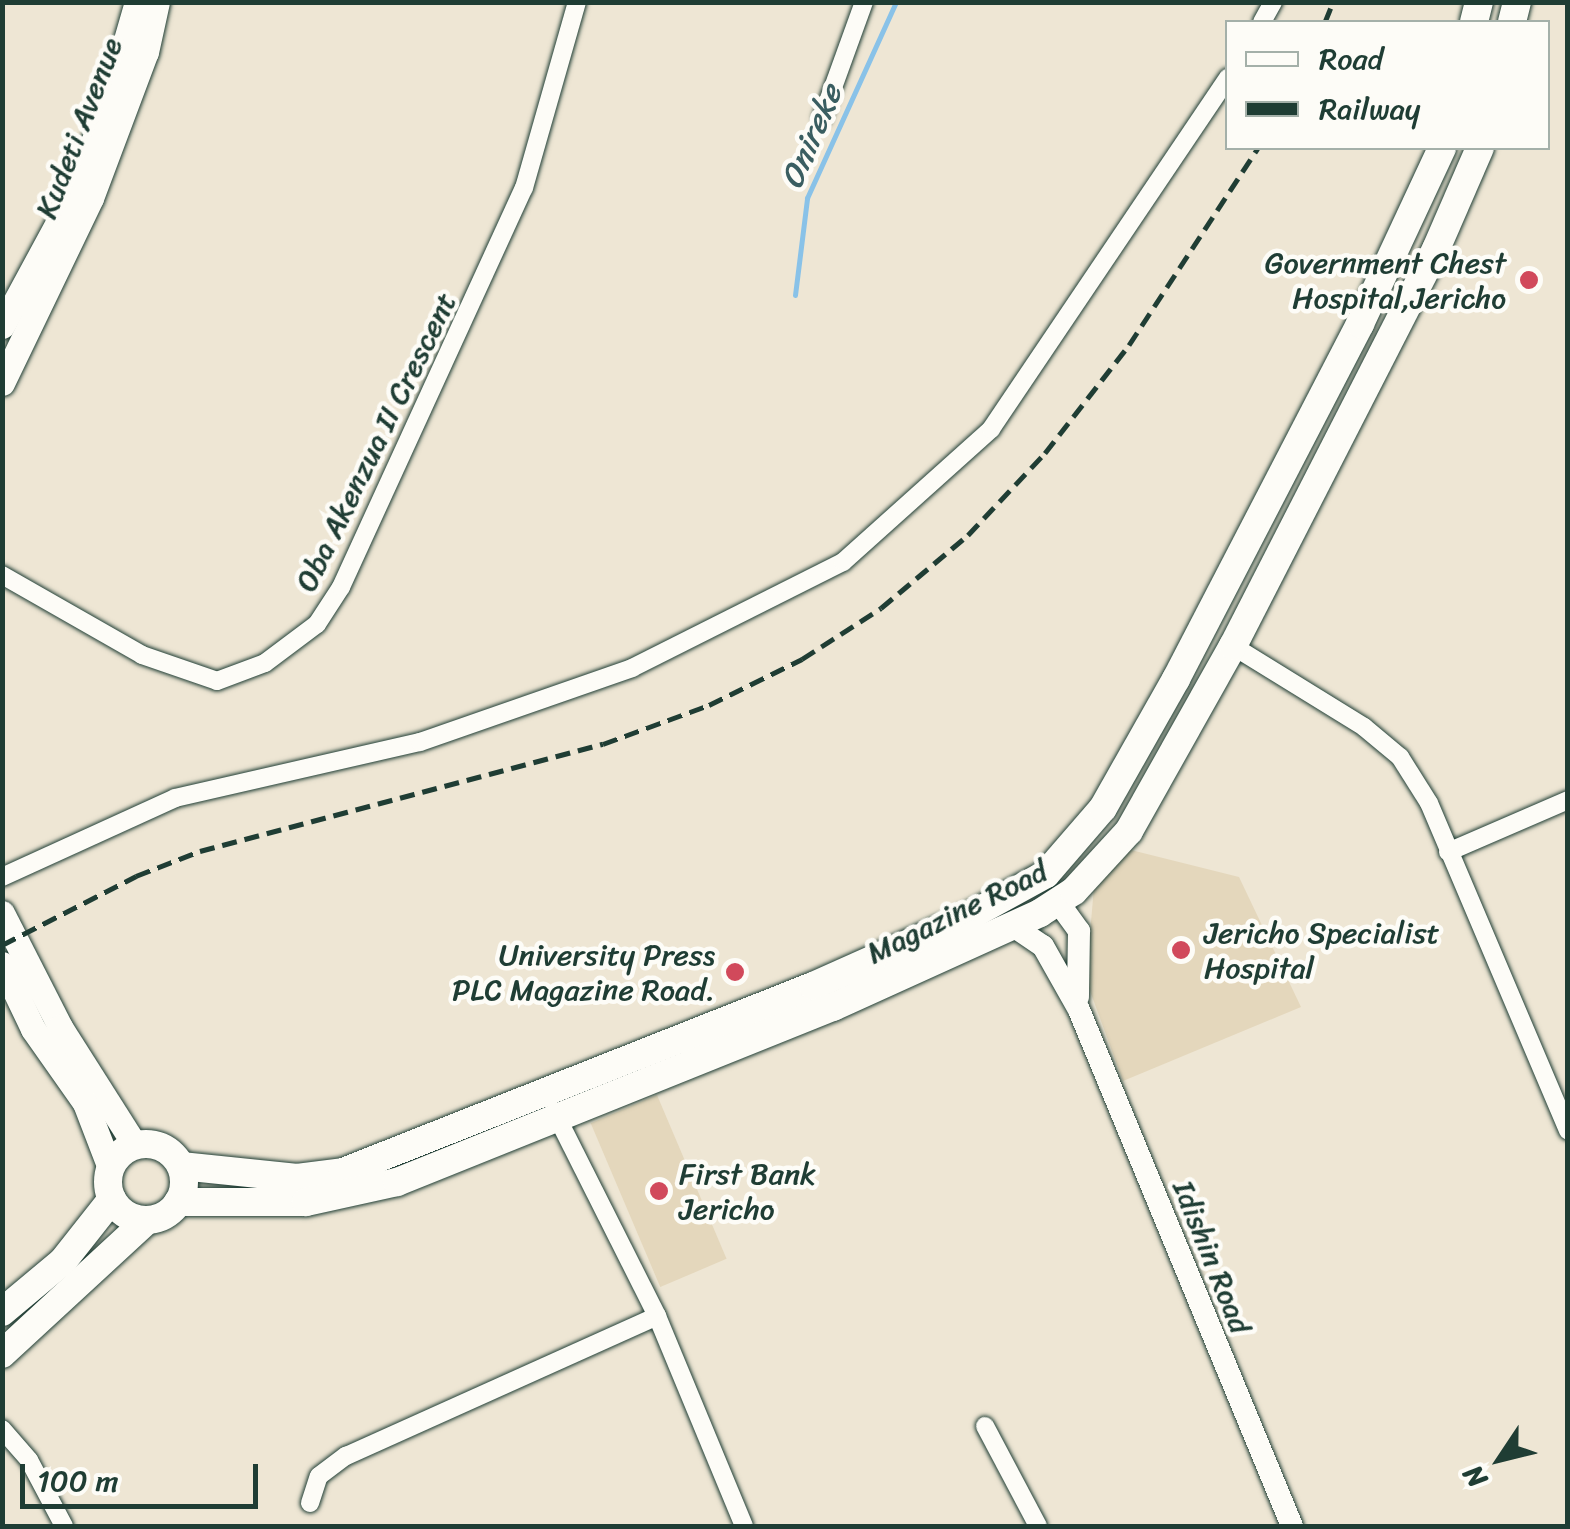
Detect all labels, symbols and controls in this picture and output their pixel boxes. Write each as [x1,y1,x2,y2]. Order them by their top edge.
legend [1225,20,1550,150]
text: Road [1319,32,1383,86]
street label: Kudeti Avenue [28,33,130,223]
water label: Onireke [773,79,851,195]
text: Railway [1319,82,1420,136]
place label: Government Chest Hospital,Jericho [1265,245,1506,316]
marker: Government Chest Hospital,Jericho [1516,267,1542,293]
street label: Oba Akenzua II Crescent [288,287,464,597]
street label: Magazine Road [861,853,1053,971]
place label: Jericho Specialist Hospital [1204,915,1440,986]
place label: University Press PLC Magazine Road. [452,937,715,1008]
marker: Jericho Specialist Hospital [1168,937,1194,963]
marker: University Press PLC Magazine Road. [724,961,746,983]
place label: First Bank Jericho [679,1156,816,1226]
street label: Idishin Road [1165,1175,1259,1339]
marker: First Bank Jericho [648,1180,670,1202]
north arrow [1450,1409,1550,1509]
scale bar [25,1444,262,1506]
text: 100 m [37,1454,119,1508]
text: N [1449,1454,1501,1498]

